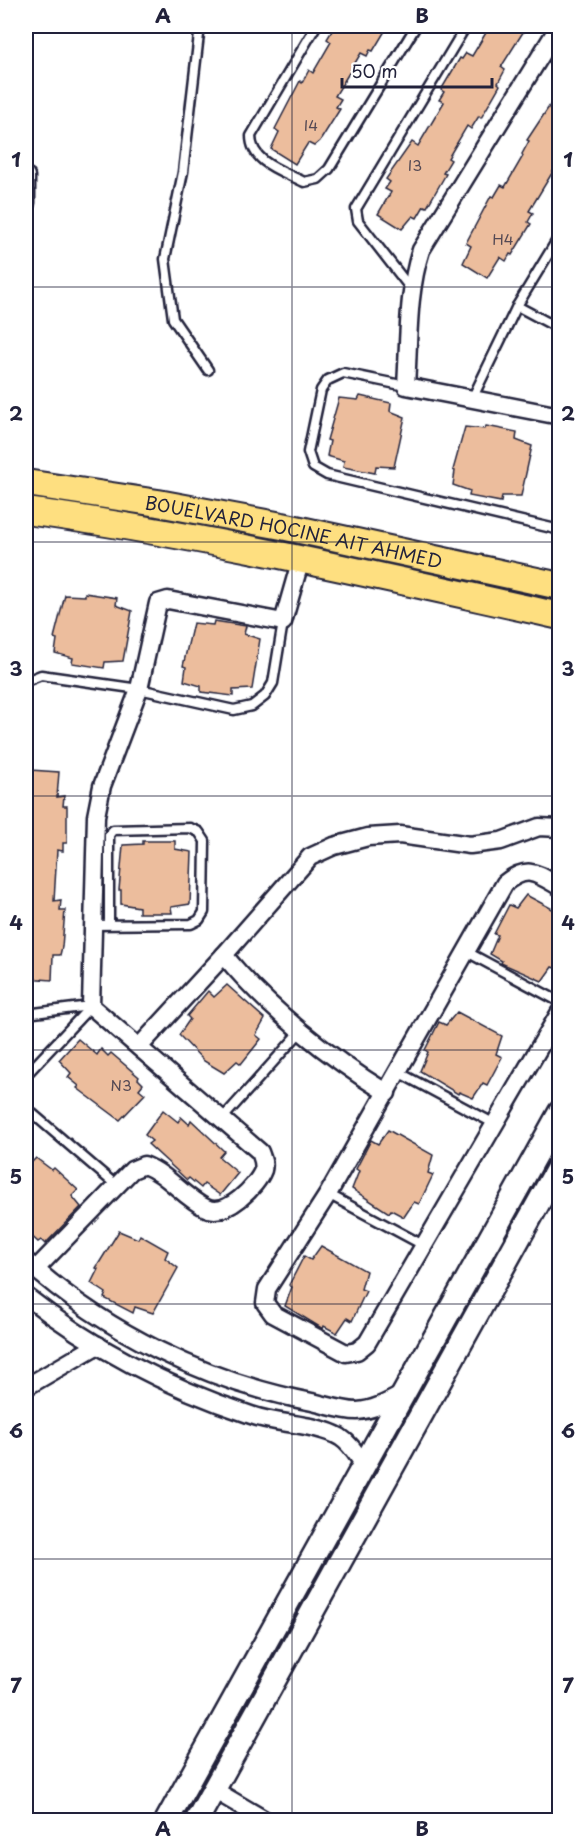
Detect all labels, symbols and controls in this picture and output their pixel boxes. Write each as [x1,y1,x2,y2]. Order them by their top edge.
text: A [155,0,171,30]
text: B [415,0,429,30]
scale bar [342,51,492,89]
text: 50 m [351,57,398,84]
house number: I4 [304,113,318,136]
text: 1 [11,144,21,174]
text: 1 [563,144,573,174]
house number: I3 [408,153,422,176]
house number: H4 [492,227,514,250]
text: 2 [9,398,23,428]
text: 2 [561,398,575,428]
street label: BOUELVARD HOCINE AIT AHMED [143,488,445,574]
text: 3 [9,653,23,683]
text: 3 [561,653,575,683]
text: 4 [9,907,23,937]
text: 4 [561,907,575,937]
house number: N3 [110,1073,132,1096]
text: 5 [10,1161,22,1191]
text: 5 [562,1161,574,1191]
text: 6 [9,1415,23,1445]
text: 6 [561,1415,575,1445]
text: 7 [10,1670,22,1700]
text: 7 [562,1670,574,1700]
text: A [155,1813,171,1843]
text: B [415,1813,429,1843]

